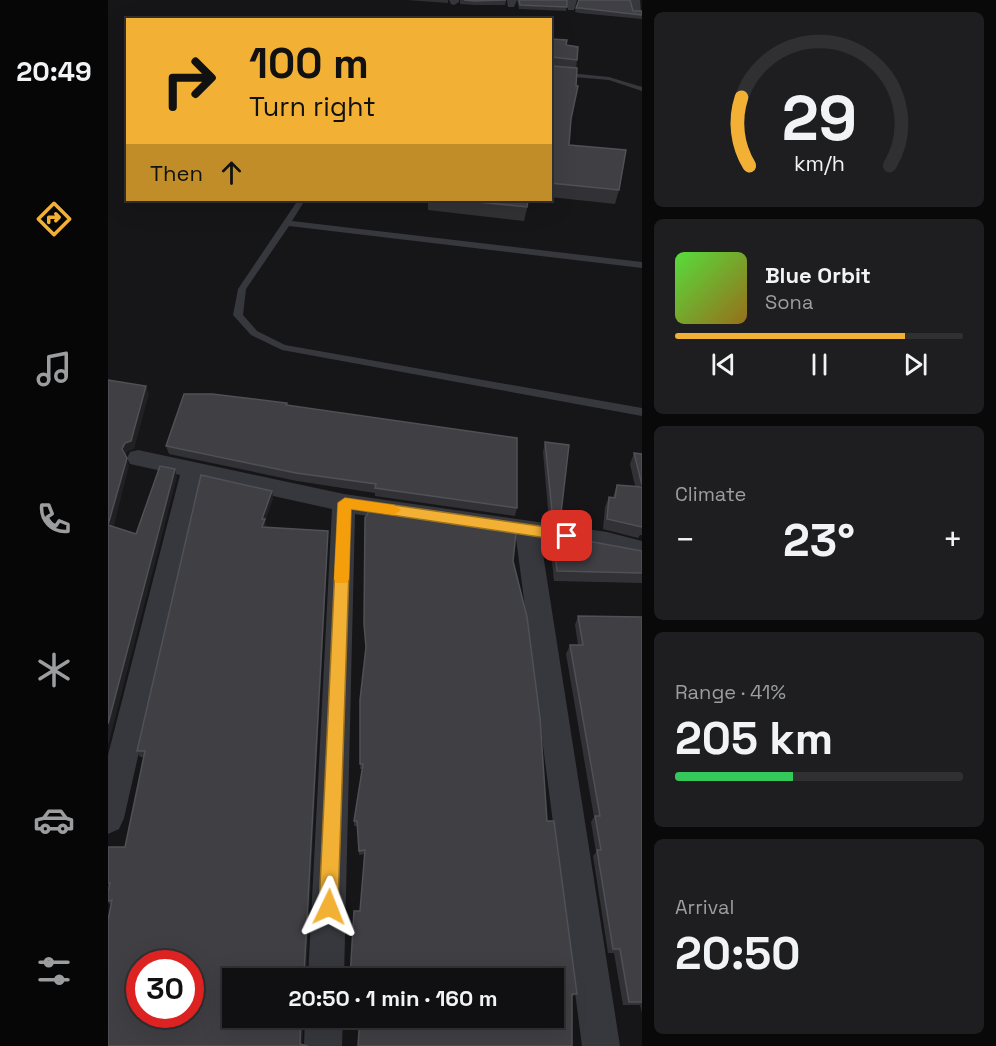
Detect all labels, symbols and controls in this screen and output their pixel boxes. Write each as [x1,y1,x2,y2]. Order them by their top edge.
text: 100 m [249,37,369,90]
icon: right [150,42,228,120]
text: 20:49 [16,54,92,89]
text: 29 [781,80,857,159]
text: Turn right [249,89,376,124]
text: km/h [793,151,845,178]
icon: ahead [215,156,248,189]
text: Then [150,159,203,187]
icon: directions [33,198,75,240]
text: Blue Orbit [765,261,871,289]
text: Sona [765,289,813,315]
icon: music [33,348,75,390]
icon: previous [707,348,740,381]
icon: pause [803,348,836,381]
icon: next [899,348,932,381]
text: Climate [675,481,746,507]
icon: phone [33,498,75,540]
pin [541,510,592,561]
text: 23° [783,512,855,569]
icon: arrive [550,519,583,552]
text: − [675,519,695,561]
text: + [943,519,963,561]
icon: climate [33,649,75,691]
text: Range · 41% [675,679,786,705]
text: 205 km [675,710,833,767]
icon: car [33,799,75,841]
position arrow [297,875,361,939]
text: Arrival [675,894,734,920]
text: 20:50 [675,925,800,982]
icon: filters [33,950,75,992]
speed limit sign: 30 [126,950,204,1028]
text: 20:50 · 1 min · 160 m [288,984,498,1012]

